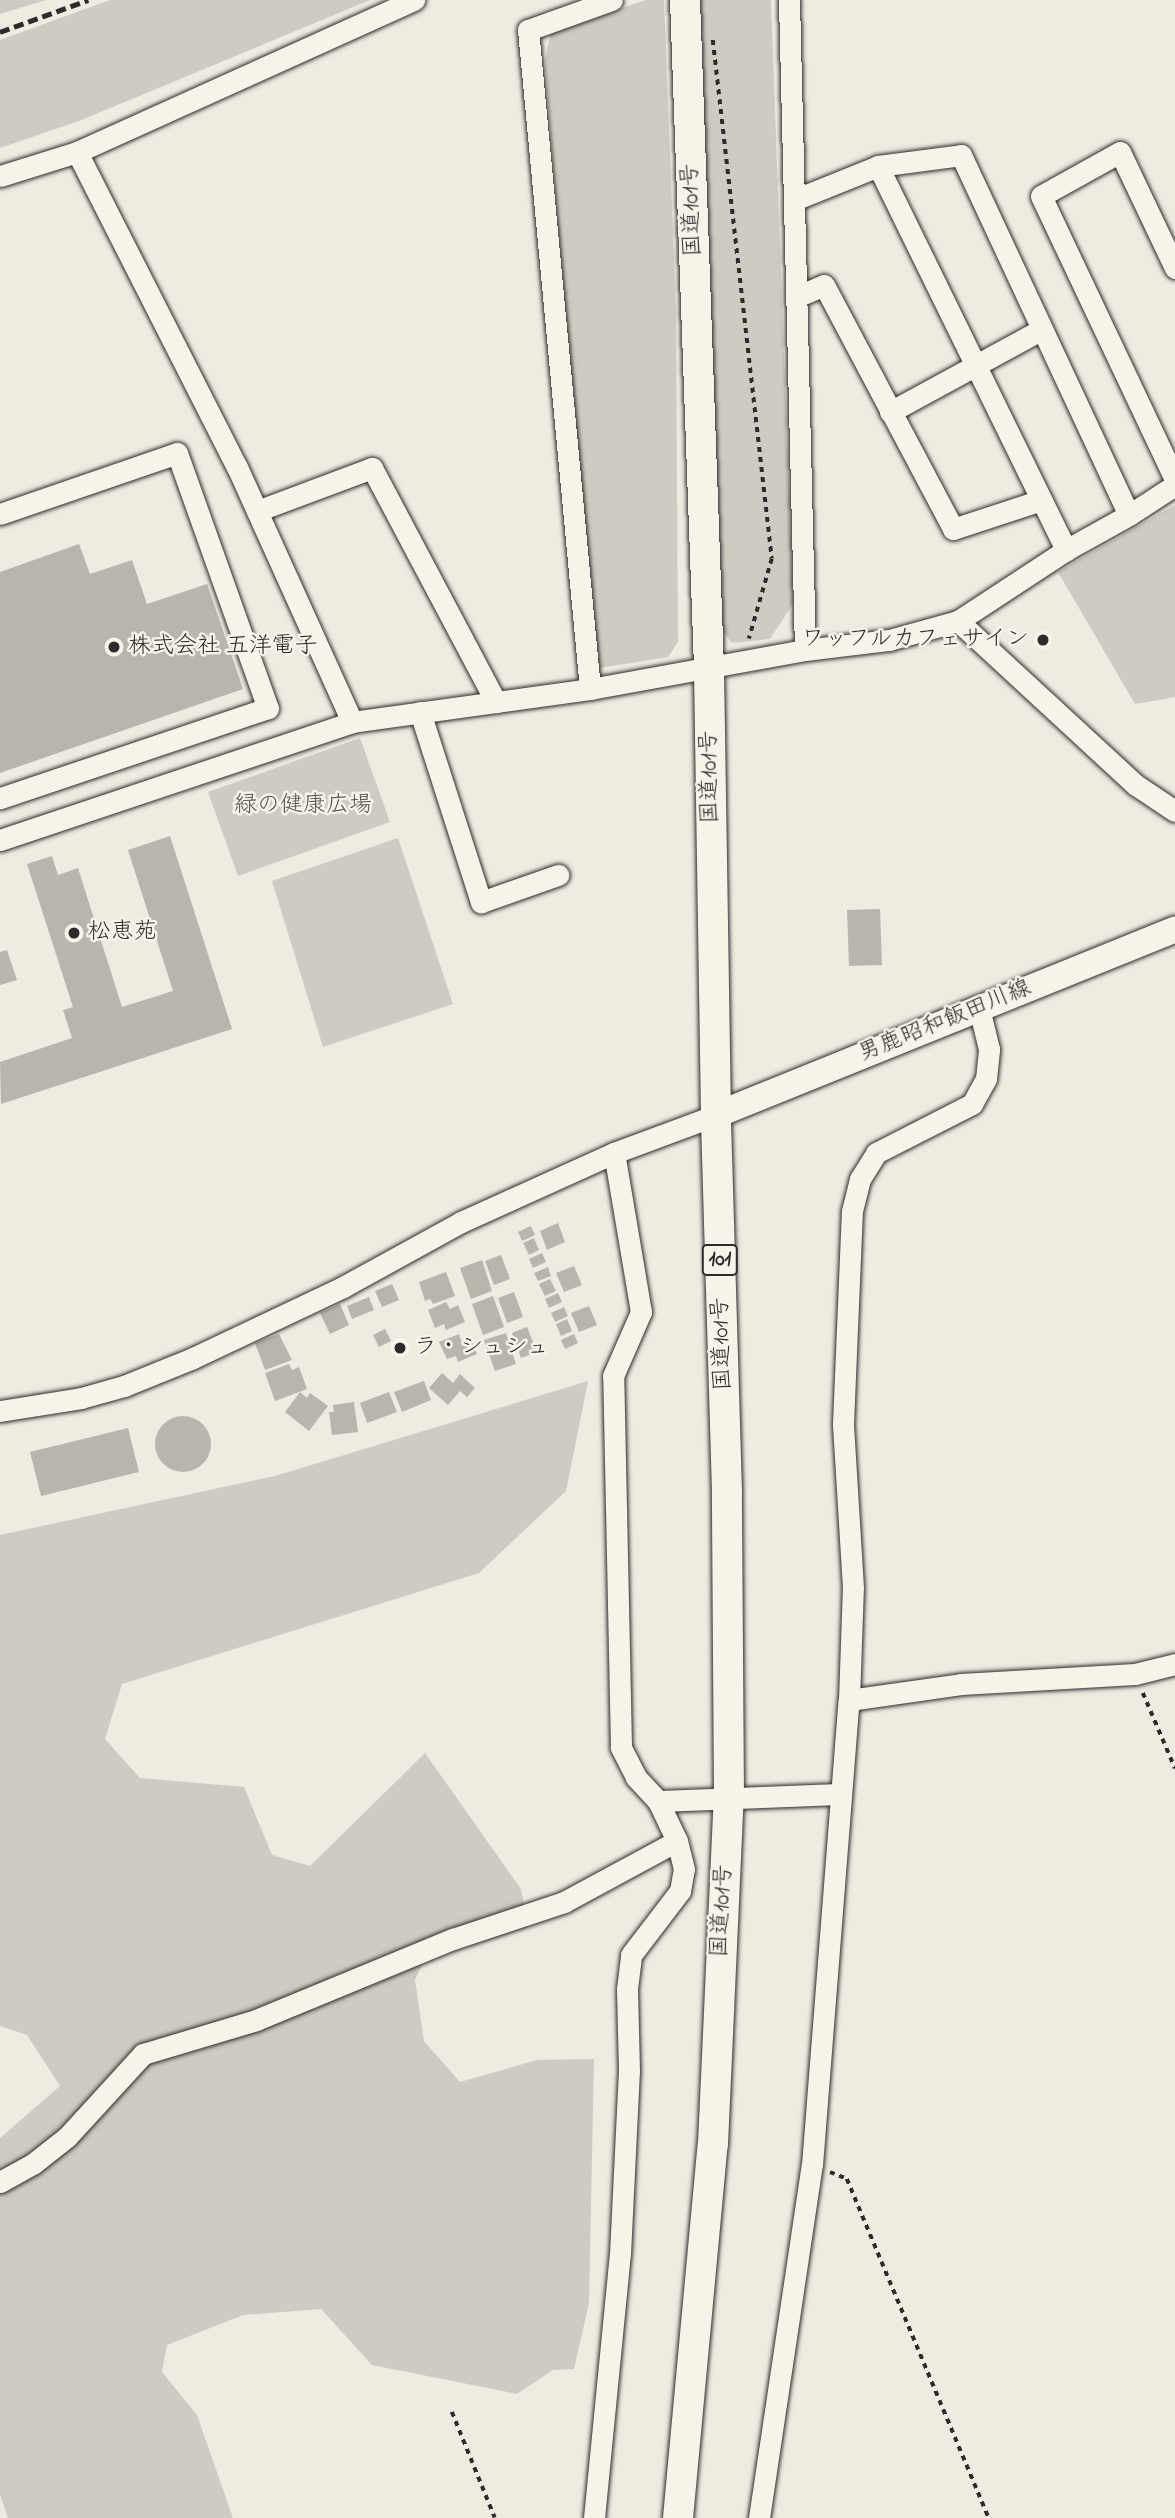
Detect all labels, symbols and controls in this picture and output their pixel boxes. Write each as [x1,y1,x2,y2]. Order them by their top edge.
street label: 国道101号 [678,163,708,257]
place label: ワッフルカフェサイン [799,626,1029,654]
marker: ワッフルカフェサイン [1035,632,1051,648]
place label: 株式会社 五洋電子 [128,633,318,661]
marker: 株式会社 五洋電子 [106,639,122,655]
street label: 国道101号 [696,730,726,824]
park label: 緑の健康広場 [234,792,372,820]
place label: 松恵苑 [88,919,157,947]
marker: 松恵苑 [66,925,82,941]
street label: 男鹿昭和飯田川線 [855,975,1035,1069]
road number: 101 [701,1242,739,1278]
street label: 国道101号 [708,1297,738,1391]
place label: ラ・シュシュ [414,1334,552,1362]
marker: ラ・シュシュ [392,1340,408,1356]
street label: 国道101号 [707,1864,739,1958]

